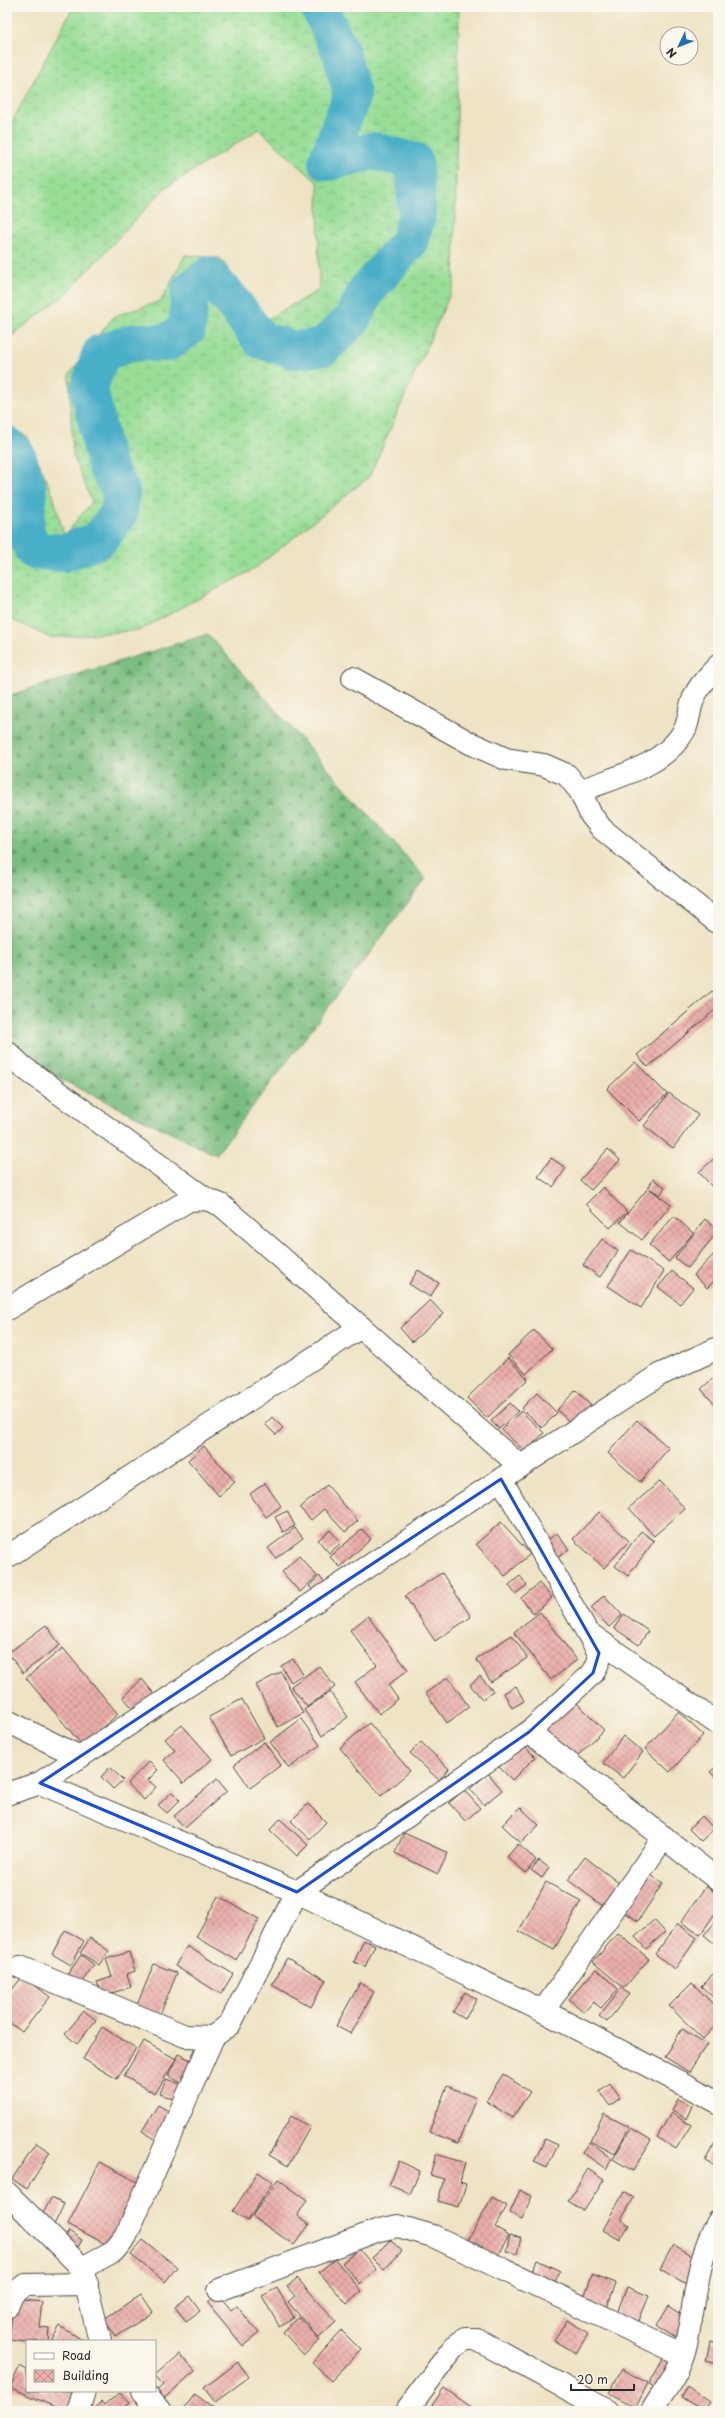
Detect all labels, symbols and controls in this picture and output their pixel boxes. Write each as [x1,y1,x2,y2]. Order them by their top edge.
north arrow [659,26,699,66]
text: N [662,44,681,62]
legend [26,2340,156,2392]
text: Road [62,2346,91,2364]
text: Building [62,2366,109,2384]
scale bar [571,2366,634,2392]
text: 20 m [577,2370,608,2388]

